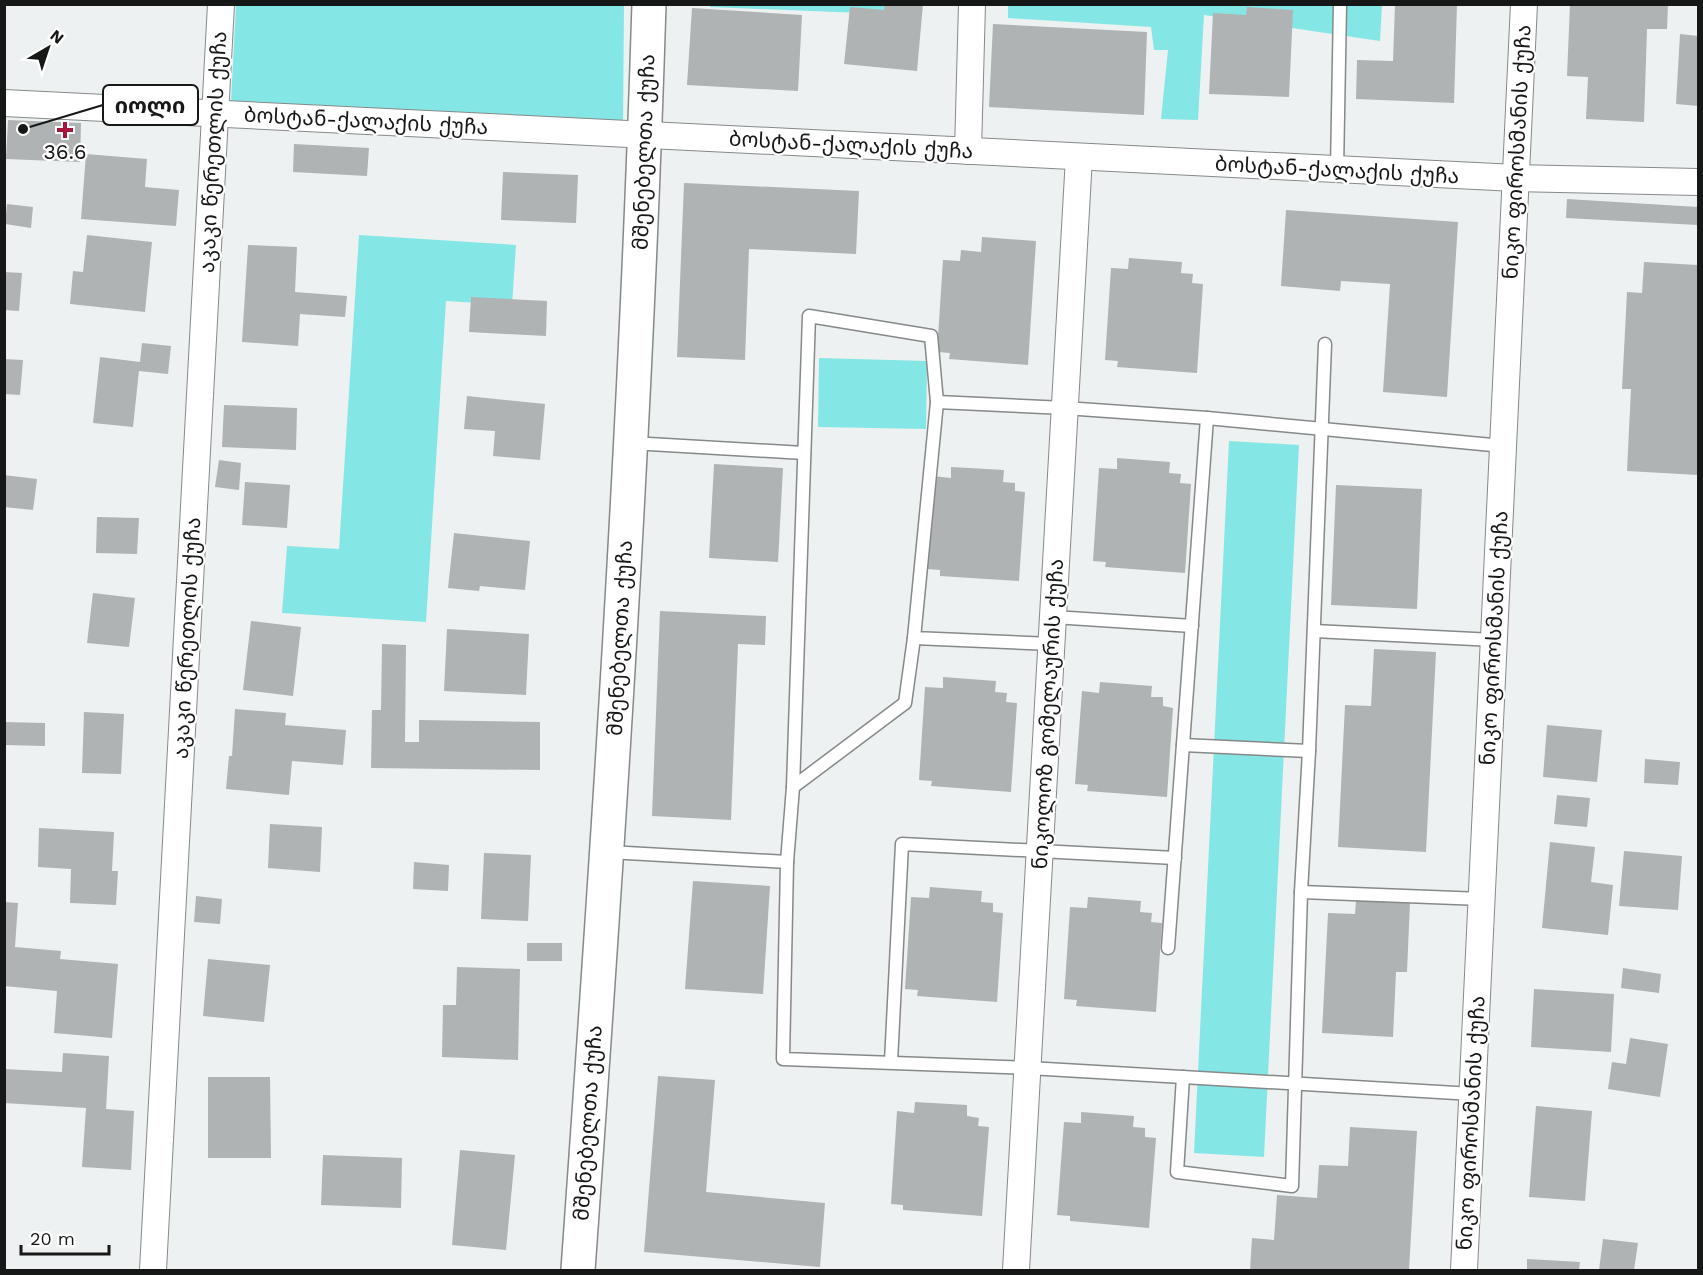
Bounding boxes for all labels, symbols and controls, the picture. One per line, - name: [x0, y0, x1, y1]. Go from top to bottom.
- north arrow: [18, 18, 78, 78]
- street label: ნიკო ფიროსმანის ქუჩა: [1497, 24, 1536, 280]
- text: N: [47, 26, 68, 48]
- street label: აკაკი წერეთლის ქუჩა: [194, 30, 232, 274]
- street label: მშენებელთა ქუჩა: [628, 54, 660, 250]
- callout: იოლი: [103, 85, 198, 125]
- text: იოლი: [115, 93, 185, 119]
- street label: ბოსტან-ქალაქის ქუჩა: [243, 102, 489, 140]
- marker: 36.6: [58, 123, 72, 137]
- street label: ბოსტან-ქალაქის ქუჩა: [728, 126, 974, 164]
- place label: 36.6: [43, 139, 87, 164]
- street label: ბოსტან-ქალაქის ქუჩა: [1214, 151, 1460, 189]
- street label: ნიკო ფიროსმანის ქუჩა: [1474, 510, 1513, 766]
- street label: აკაკი წერეთლის ქუჩა: [168, 516, 206, 760]
- street label: მშენებელთა ქუჩა: [602, 539, 638, 737]
- street label: ნიკოლოზ გომელაურის ქუჩა: [1027, 558, 1069, 870]
- street label: ნიკო ფიროსმანის ქუჩა: [1451, 995, 1490, 1251]
- street label: მშენებელთა ქუჩა: [568, 1024, 608, 1222]
- scale bar: [21, 1218, 110, 1256]
- text: 20 m: [30, 1228, 75, 1249]

